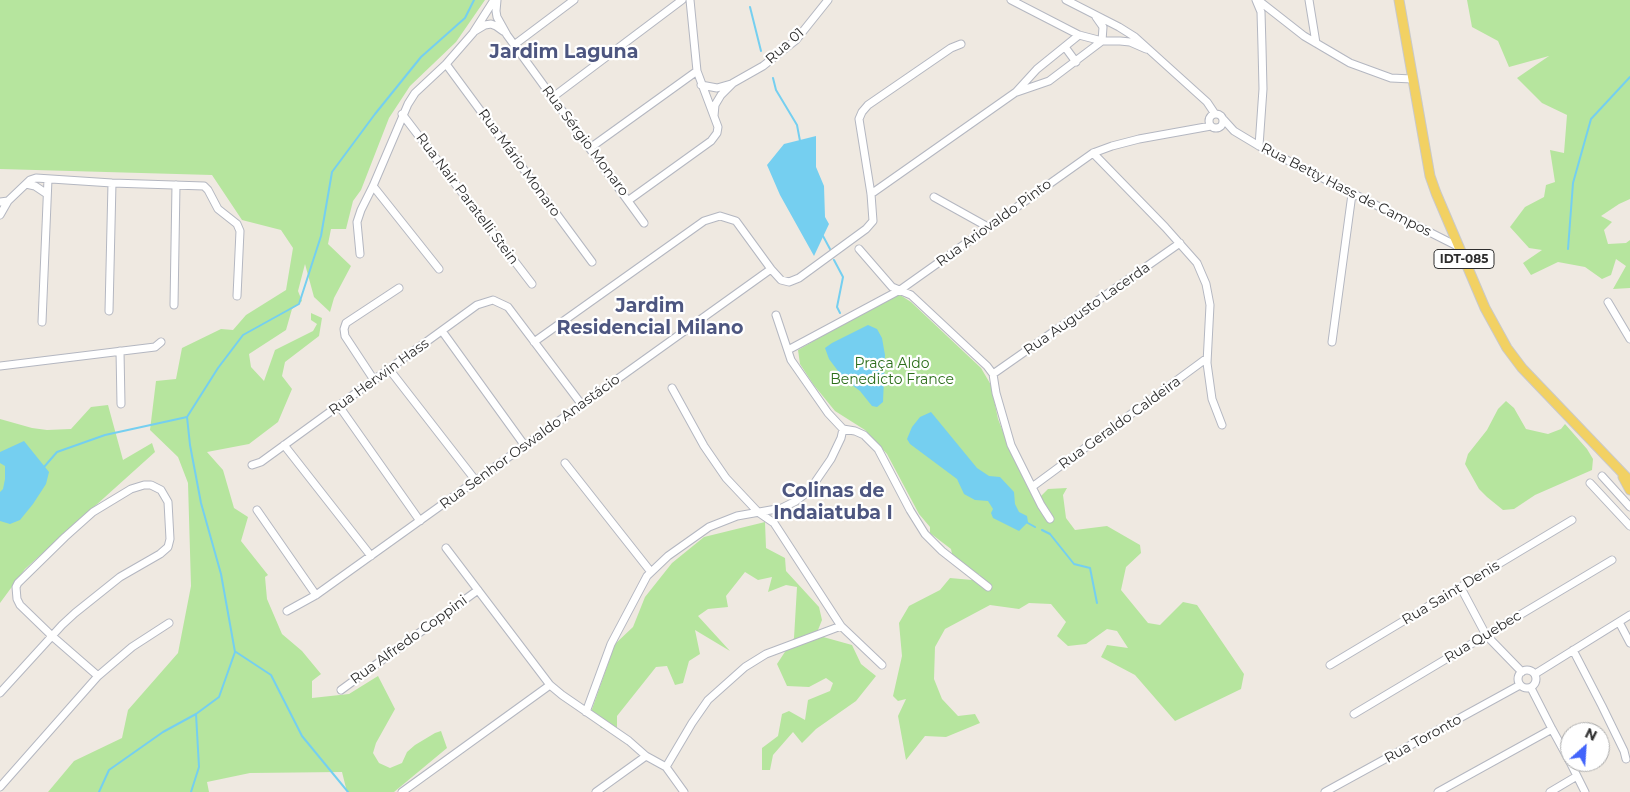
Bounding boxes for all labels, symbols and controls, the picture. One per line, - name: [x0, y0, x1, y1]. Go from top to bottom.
- street label: Rua 01: [762, 24, 808, 68]
- district label: Jardim Laguna: [490, 41, 638, 63]
- street label: Rua Sérgio Monaro: [538, 82, 632, 200]
- street label: Rua Mário Monaro: [474, 106, 564, 220]
- street label: Rua Nair Paratelli Stein: [412, 130, 522, 268]
- street label: Rua Betty Hass de Campos: [1258, 140, 1434, 240]
- street label: Rua Ariovaldo Pinto: [933, 176, 1055, 270]
- road number: IDT-085: [1434, 250, 1494, 268]
- street label: Rua Augusto Lacerda: [1021, 259, 1153, 359]
- district label: Jardim Residencial Milano: [557, 295, 743, 339]
- street label: Rua Herwin Hass: [326, 335, 432, 419]
- park label: Praça Aldo Benedicto France: [830, 356, 954, 388]
- street label: Rua Senhor Oswaldo Anastácio: [437, 371, 623, 513]
- street label: Rua Geraldo Caldeira: [1056, 373, 1184, 473]
- district label: Colinas de Indaiatuba I: [773, 480, 893, 524]
- street label: Rua Saint Denis: [1399, 557, 1503, 629]
- street label: Rua Alfredo Coppini: [347, 592, 471, 688]
- street label: Rua Quebec: [1441, 607, 1525, 667]
- street label: Rua Toronto: [1382, 711, 1464, 767]
- north arrow: [1560, 722, 1610, 772]
- text: N: [1582, 724, 1600, 745]

